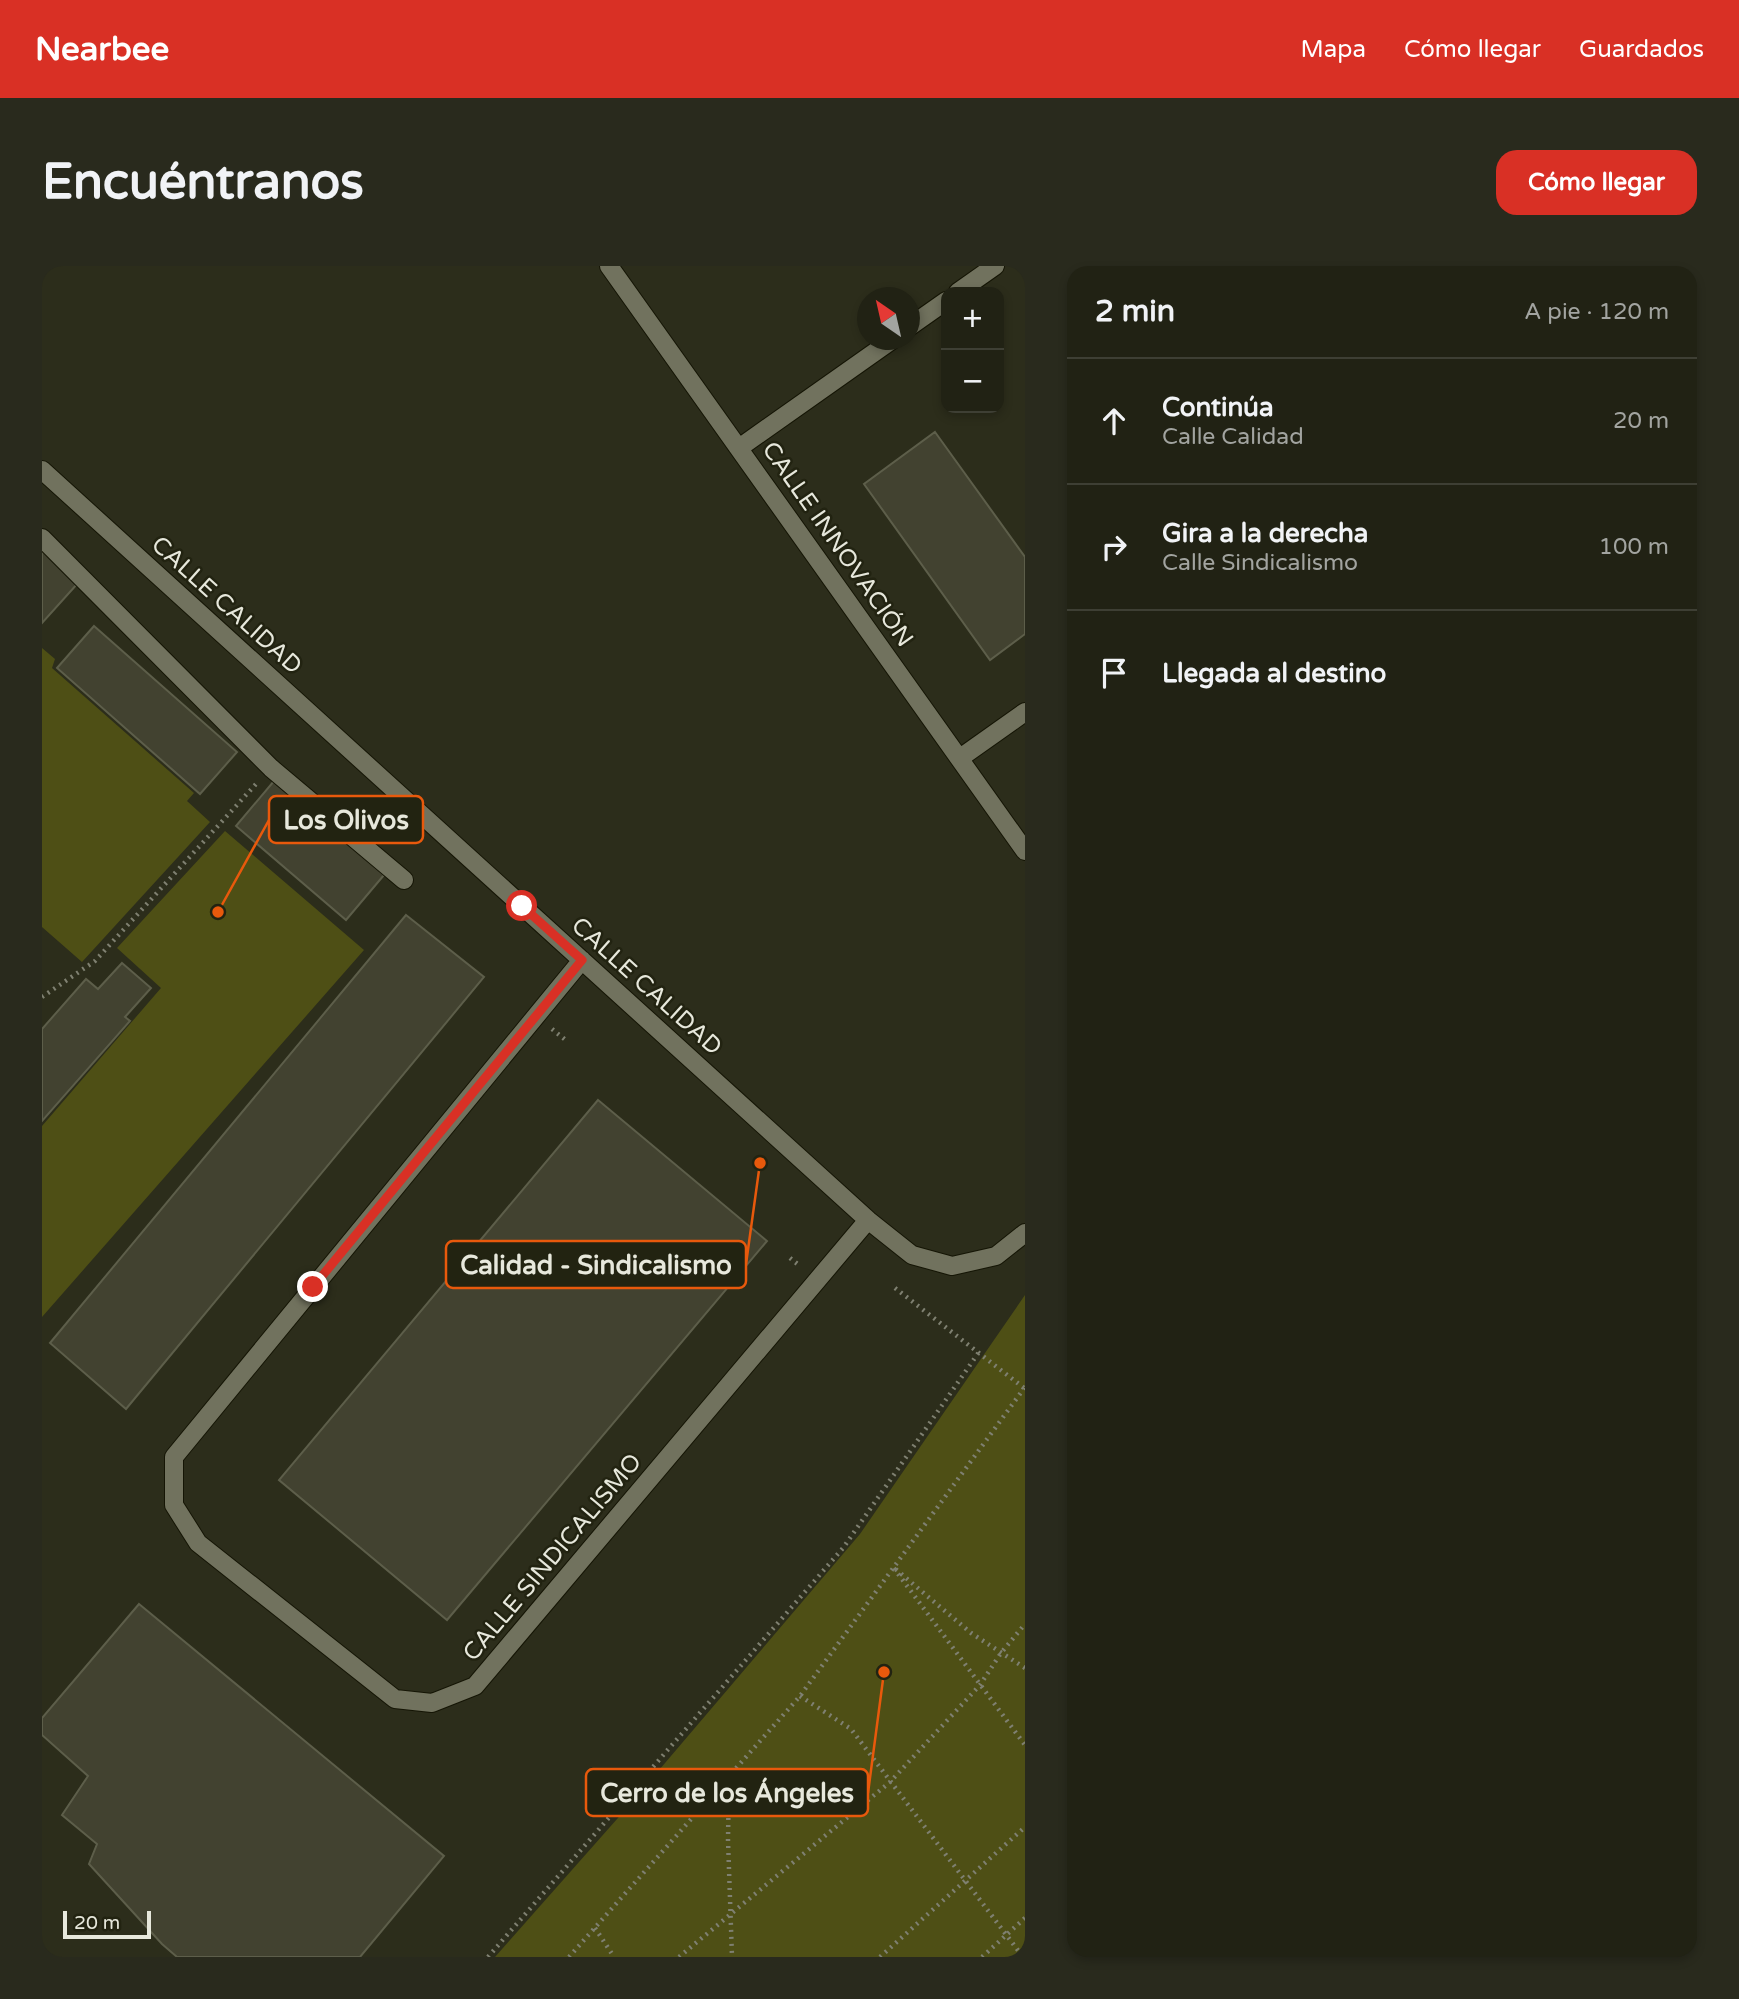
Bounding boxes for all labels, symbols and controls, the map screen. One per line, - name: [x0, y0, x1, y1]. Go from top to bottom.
- text: Nearbee: [35, 30, 169, 69]
- text: Mapa: [1301, 35, 1366, 64]
- text: Cómo llegar: [1404, 35, 1541, 64]
- text: Guardados: [1579, 35, 1704, 64]
- button: Cómo llegar: [1496, 150, 1697, 215]
- text: Encuéntranos: [42, 153, 364, 212]
- north arrow: [857, 287, 920, 350]
- map controls: [941, 287, 1004, 413]
- button: +: [941, 287, 1004, 350]
- text: 2 min: [1095, 293, 1175, 330]
- text: A pie · 120 m: [1524, 298, 1669, 326]
- button: −: [941, 350, 1004, 413]
- text: Continúa: [1162, 392, 1274, 423]
- icon: ahead: [1095, 402, 1133, 440]
- text: 20 m: [1613, 407, 1669, 435]
- text: Calle Calidad: [1162, 423, 1304, 451]
- street label: CALLE INNOVACIÓN: [756, 436, 920, 652]
- text: Gira a la derecha: [1162, 518, 1368, 549]
- icon: right: [1095, 528, 1133, 566]
- street label: CALLE CALIDAD: [145, 530, 308, 681]
- text: 100 m: [1599, 533, 1669, 561]
- text: Calle Sindicalismo: [1162, 549, 1358, 577]
- icon: arrive: [1095, 654, 1133, 692]
- text: Llegada al destino: [1162, 658, 1386, 689]
- callout: Los Olivos: [269, 796, 423, 843]
- text: Los Olivos: [283, 805, 409, 836]
- route start: [506, 890, 537, 921]
- street label: CALLE CALIDAD: [565, 911, 728, 1062]
- callout: Calidad - Sindicalismo: [446, 1241, 746, 1288]
- text: Calidad - Sindicalismo: [460, 1250, 732, 1281]
- route end: [297, 1271, 328, 1302]
- street label: CALLE SINDICALISMO: [457, 1448, 648, 1667]
- callout: Cerro de los Ángeles: [586, 1769, 868, 1816]
- text: Cerro de los Ángeles: [600, 1777, 854, 1809]
- scale bar: [63, 1908, 150, 1940]
- text: 20 m: [74, 1912, 120, 1934]

